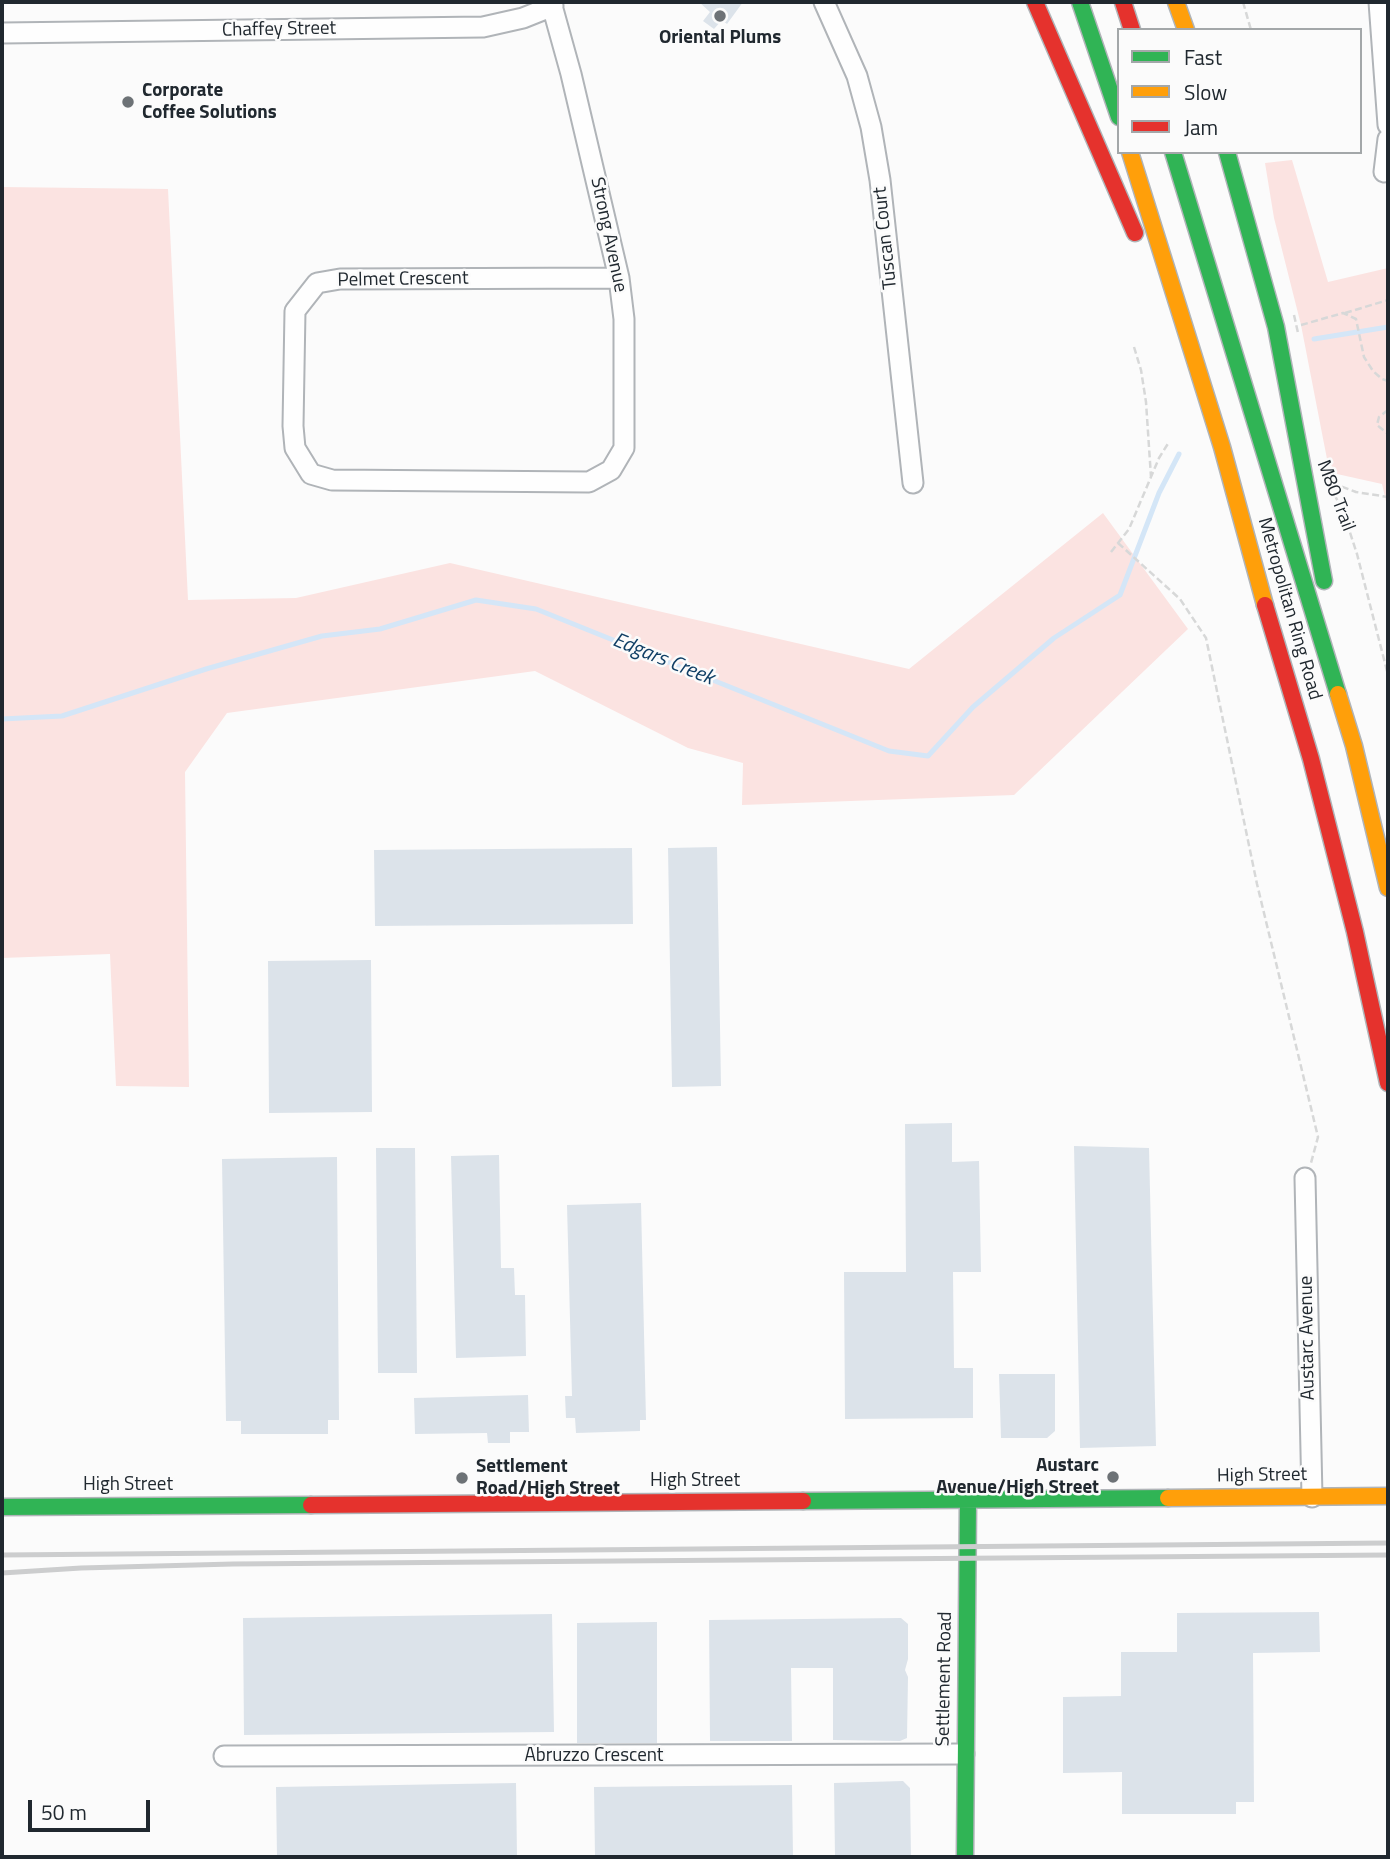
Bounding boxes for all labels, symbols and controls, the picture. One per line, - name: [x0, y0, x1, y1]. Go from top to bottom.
- marker: Oriental Plums: [712, 8, 728, 24]
- street label: Chaffey Street: [222, 18, 336, 42]
- place label: Oriental Plums: [659, 27, 781, 49]
- legend: [1117, 28, 1362, 154]
- text: Fast: [1184, 41, 1222, 73]
- text: Slow: [1184, 76, 1227, 108]
- place label: Corporate Coffee Solutions: [142, 80, 277, 124]
- marker: Corporate Coffee Solutions: [120, 94, 136, 110]
- text: Jam: [1184, 111, 1218, 143]
- street label: Strong Avenue: [585, 176, 631, 294]
- street label: Tuscan Court: [869, 186, 903, 290]
- street label: Pelmet Crescent: [337, 267, 469, 293]
- street label: M80 Trail: [1311, 457, 1359, 535]
- street label: Metropolitan Ring Road: [1252, 515, 1326, 703]
- water label: Edgars Creek: [609, 628, 717, 692]
- street label: Austarc Avenue: [1296, 1275, 1320, 1401]
- place label: Austarc Avenue/High Street: [936, 1455, 1099, 1499]
- place label: Settlement Road/High Street: [476, 1456, 620, 1500]
- street label: High Street: [1217, 1464, 1307, 1488]
- marker: Austarc Avenue/High Street: [1105, 1469, 1121, 1485]
- marker: Settlement Road/High Street: [454, 1470, 470, 1486]
- street label: High Street: [650, 1470, 740, 1492]
- street label: High Street: [83, 1474, 173, 1496]
- street label: Settlement Road: [932, 1611, 958, 1747]
- street label: Abruzzo Crescent: [524, 1745, 664, 1767]
- scale bar: [32, 1786, 154, 1830]
- text: 50 m: [41, 1796, 87, 1828]

